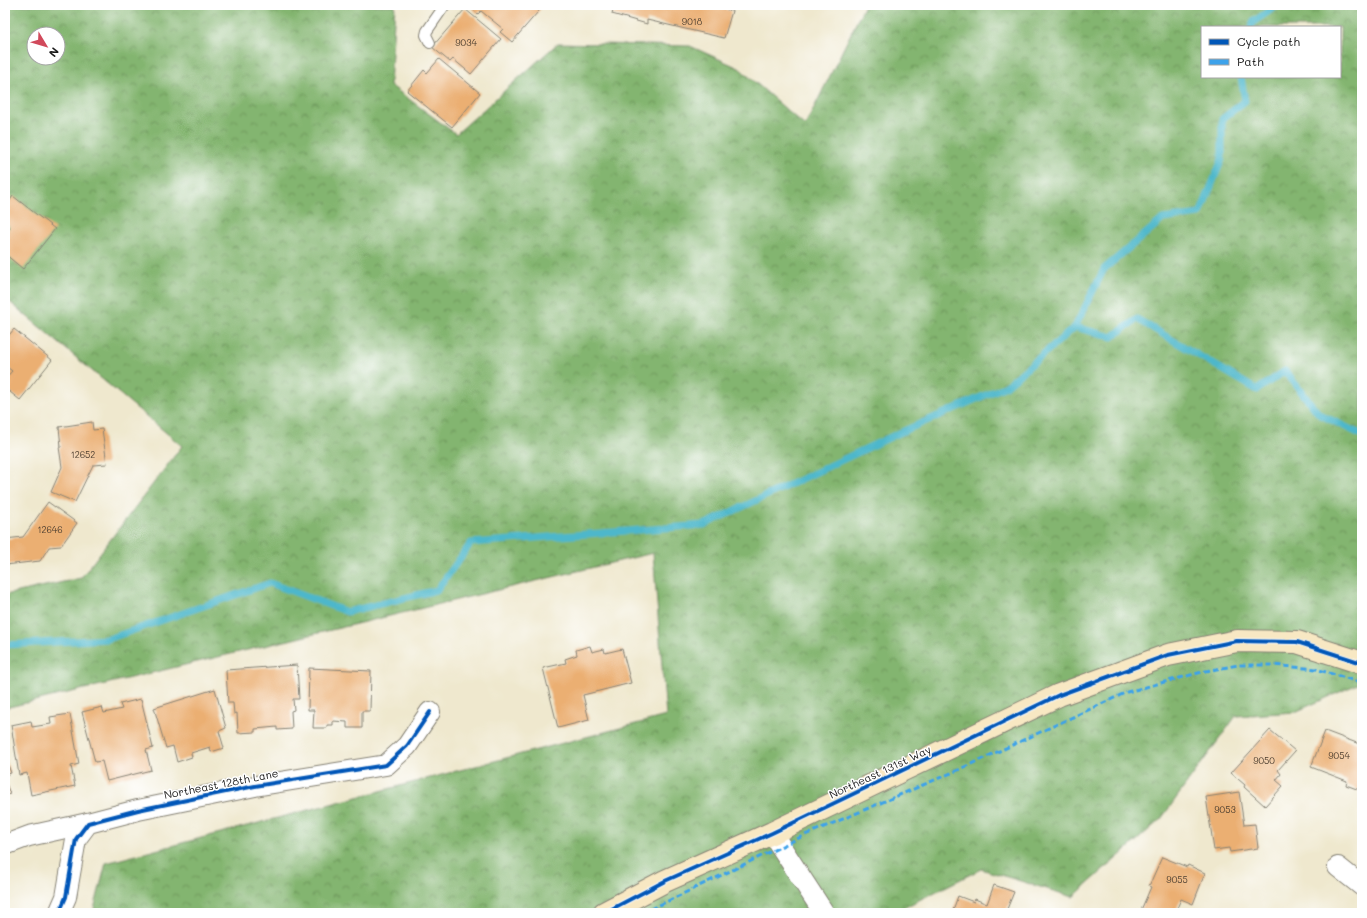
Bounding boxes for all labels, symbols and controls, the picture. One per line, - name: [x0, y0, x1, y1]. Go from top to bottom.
- house number: 9018: [682, 16, 703, 27]
- north arrow: [26, 26, 66, 66]
- legend: [1201, 26, 1341, 78]
- text: Cycle path: [1237, 33, 1300, 49]
- house number: 9034: [455, 37, 477, 48]
- text: N: [46, 45, 63, 60]
- text: Path: [1237, 53, 1264, 69]
- house number: 12652: [71, 449, 95, 460]
- house number: 12646: [37, 524, 63, 535]
- street label: Northeast 131st Way: [826, 741, 933, 802]
- house number: 9054: [1328, 750, 1350, 761]
- house number: 9050: [1253, 755, 1275, 766]
- street label: Northeast 128th Lane: [162, 765, 280, 802]
- house number: 9053: [1214, 804, 1236, 815]
- house number: 9055: [1166, 874, 1188, 885]

